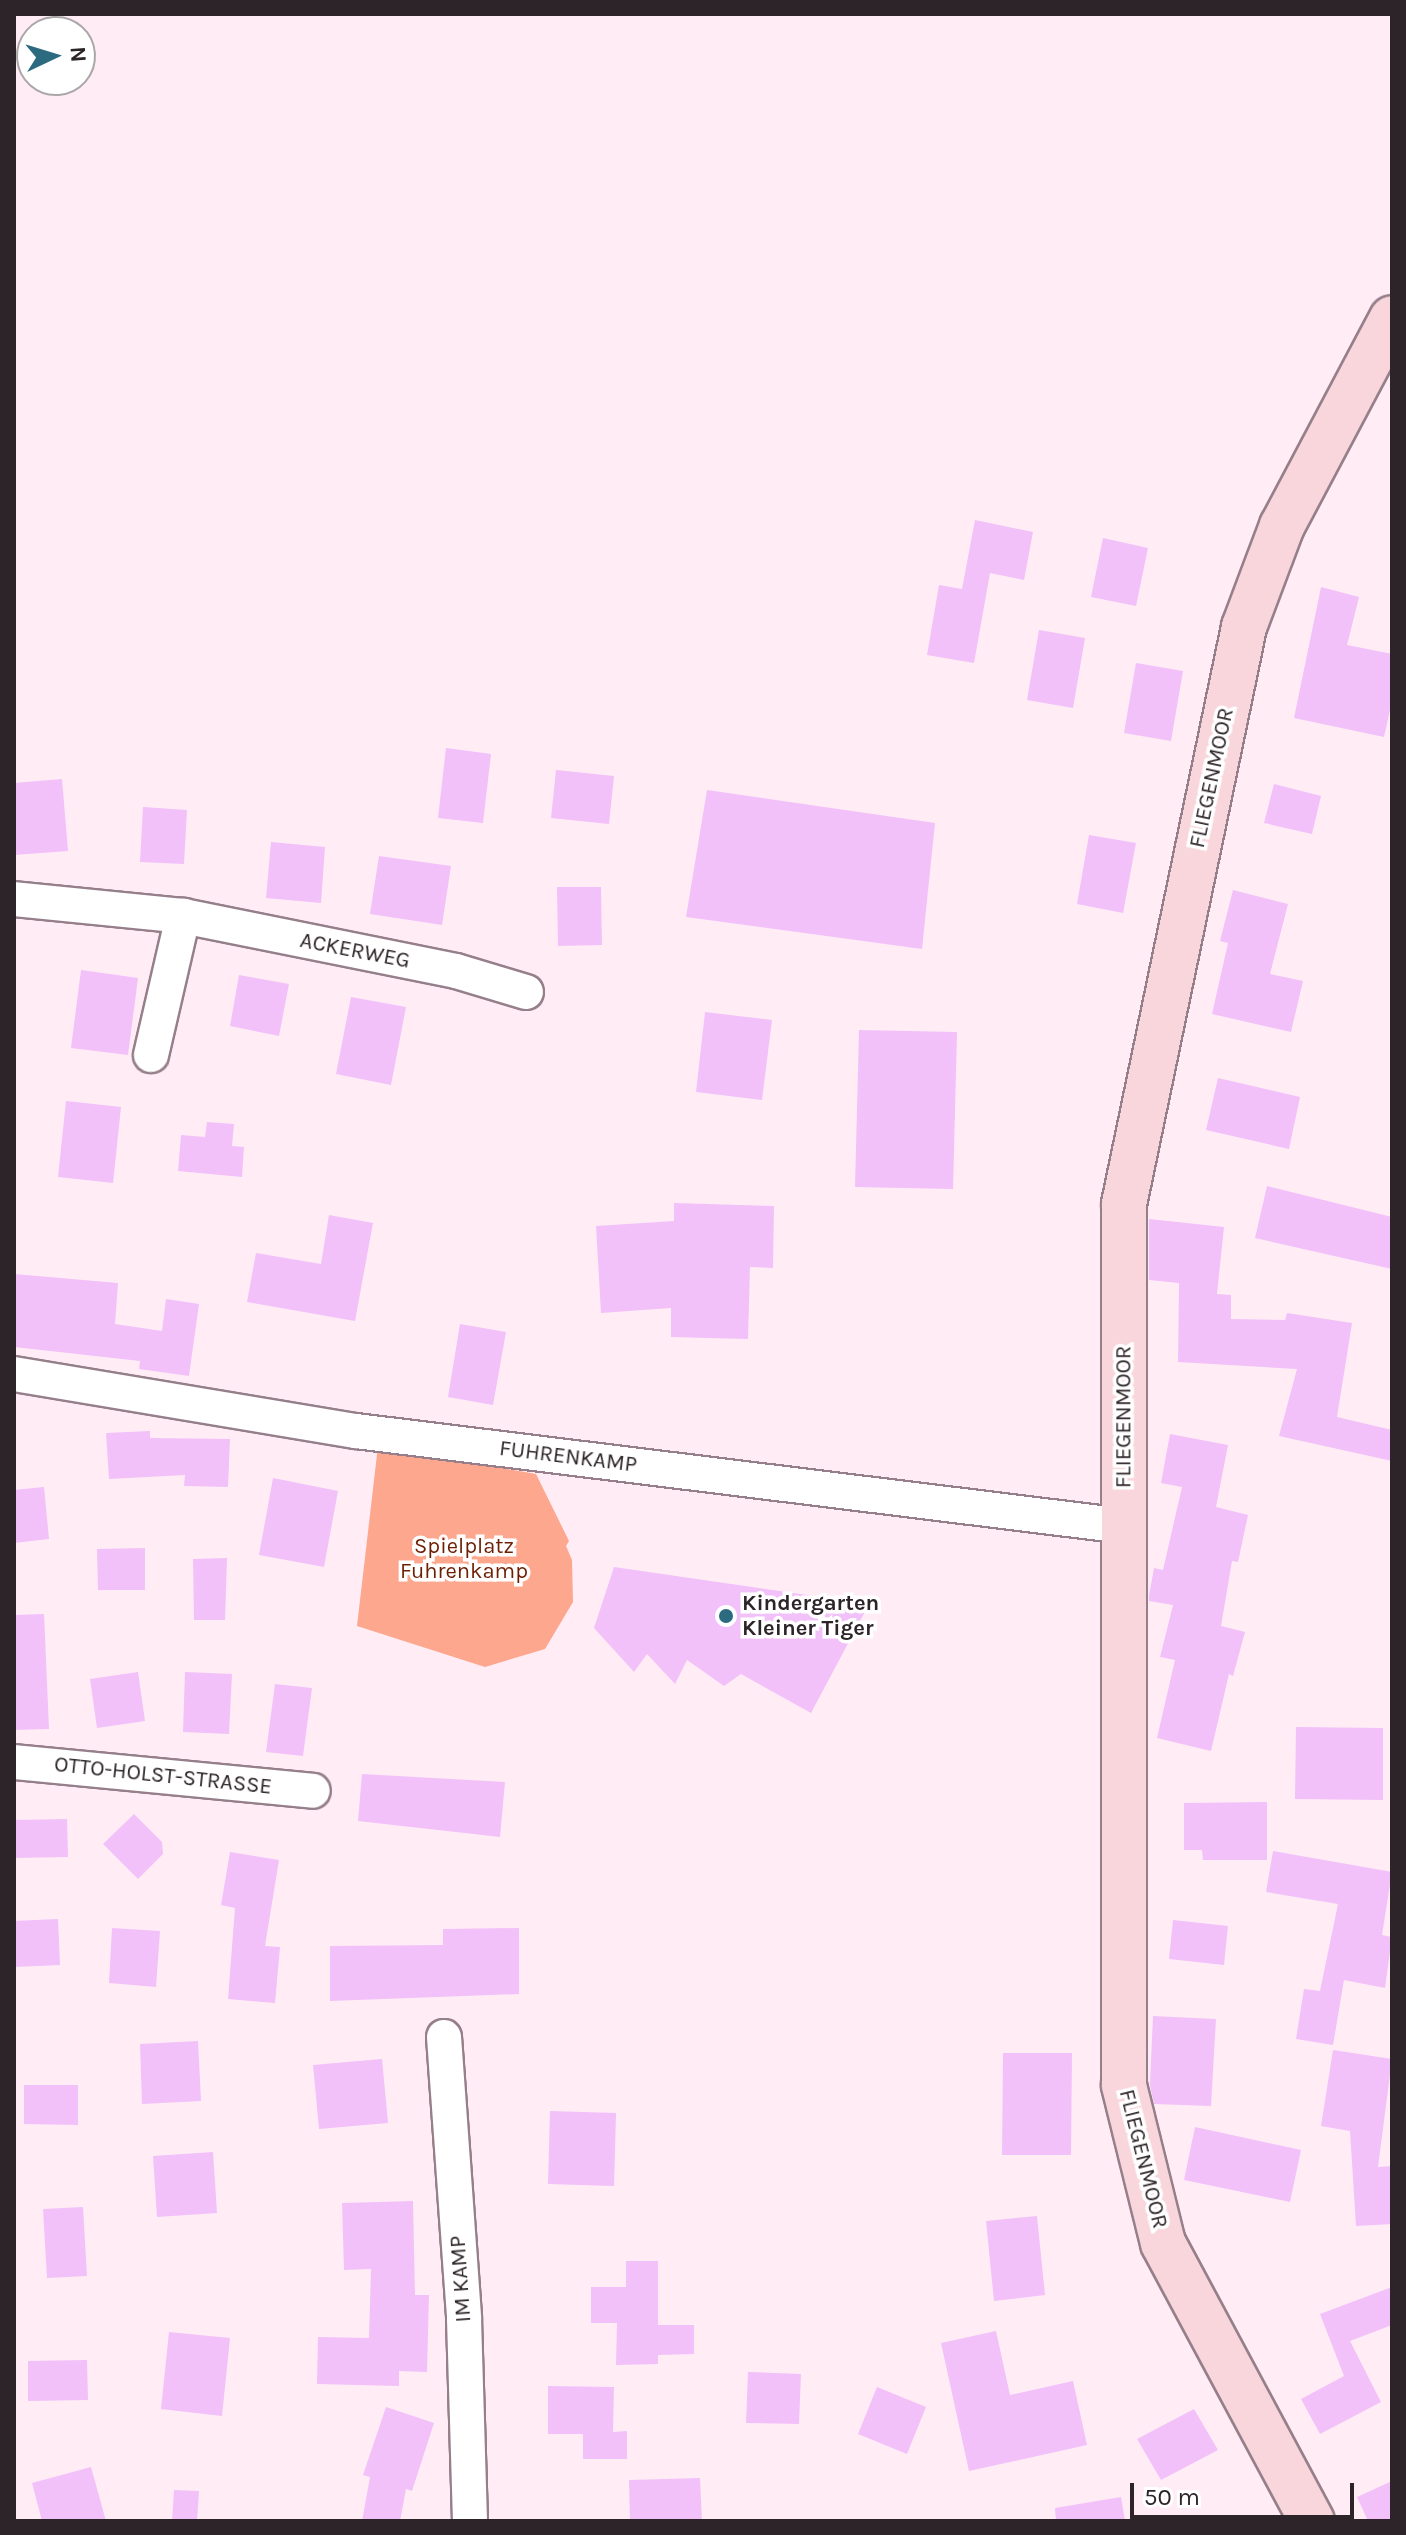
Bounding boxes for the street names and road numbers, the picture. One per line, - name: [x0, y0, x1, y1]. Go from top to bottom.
- street label: FLIEGENMOOR: [1184, 706, 1240, 850]
- street label: ACKERWEG: [298, 927, 412, 975]
- street label: FLIEGENMOOR: [1111, 1346, 1137, 1488]
- street label: FUHRENKAMP: [498, 1435, 638, 1479]
- street label: OTTO-HOLST-STRASSE: [53, 1751, 273, 1801]
- street label: FLIEGENMOOR: [1113, 2087, 1173, 2231]
- street label: IM KAMP: [445, 2235, 477, 2323]

